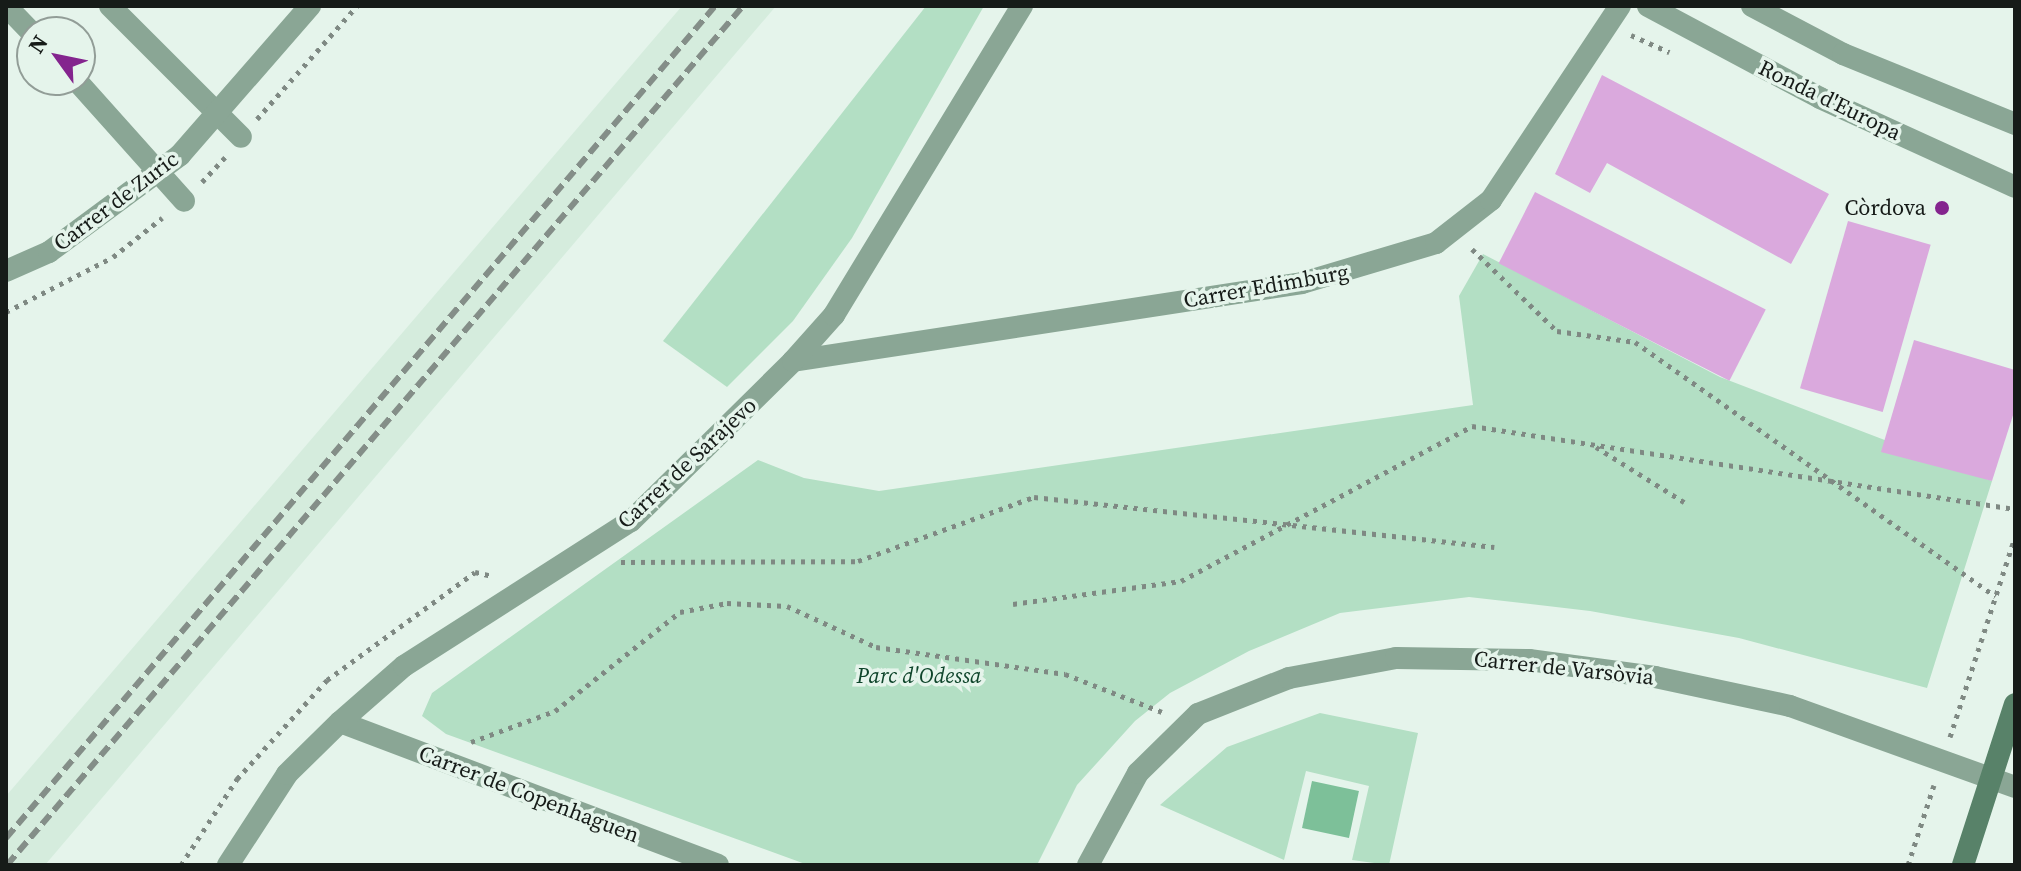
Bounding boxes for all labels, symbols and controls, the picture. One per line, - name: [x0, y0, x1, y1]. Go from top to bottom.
- north arrow: [16, 16, 96, 96]
- text: N: [21, 29, 54, 59]
- street label: Ronda d'Europa: [1755, 54, 1905, 146]
- street label: Carrer de Zuric: [48, 146, 184, 256]
- place label: Còrdova: [1844, 195, 1926, 221]
- marker: Còrdova: [1933, 199, 1951, 217]
- street label: Carrer Edimburg: [1182, 259, 1350, 313]
- street label: Carrer de Sarajevo: [612, 392, 762, 534]
- street label: Carrer de Varsòvia: [1472, 645, 1656, 691]
- park label: Parc d'Odessa: [856, 663, 982, 689]
- street label: Carrer de Copenhaguen: [415, 740, 643, 848]

